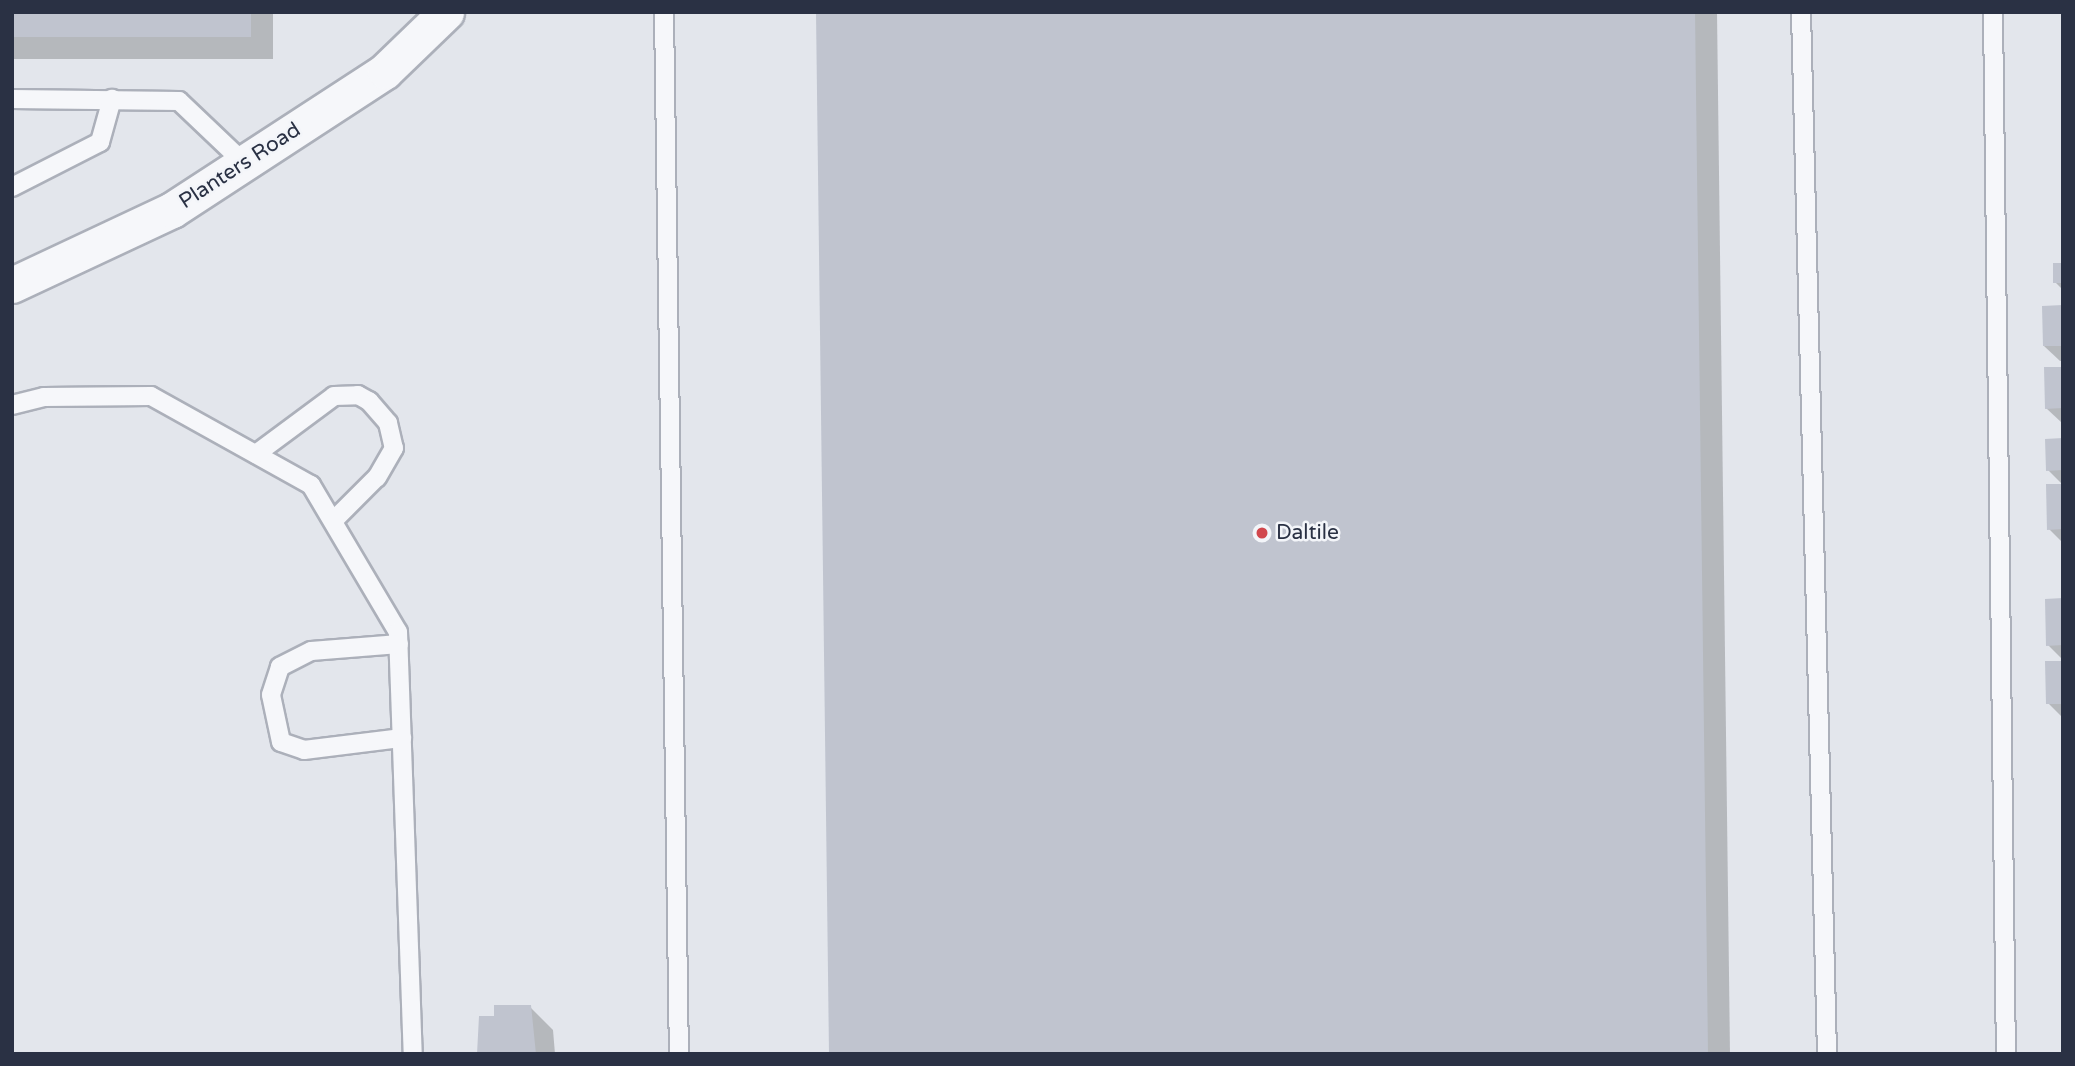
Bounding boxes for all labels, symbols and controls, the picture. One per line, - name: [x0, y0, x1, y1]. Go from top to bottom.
- street label: Planters Road: [175, 117, 305, 215]
- place label: Daltile: [1276, 520, 1339, 546]
- marker: Daltile: [1254, 525, 1270, 541]

